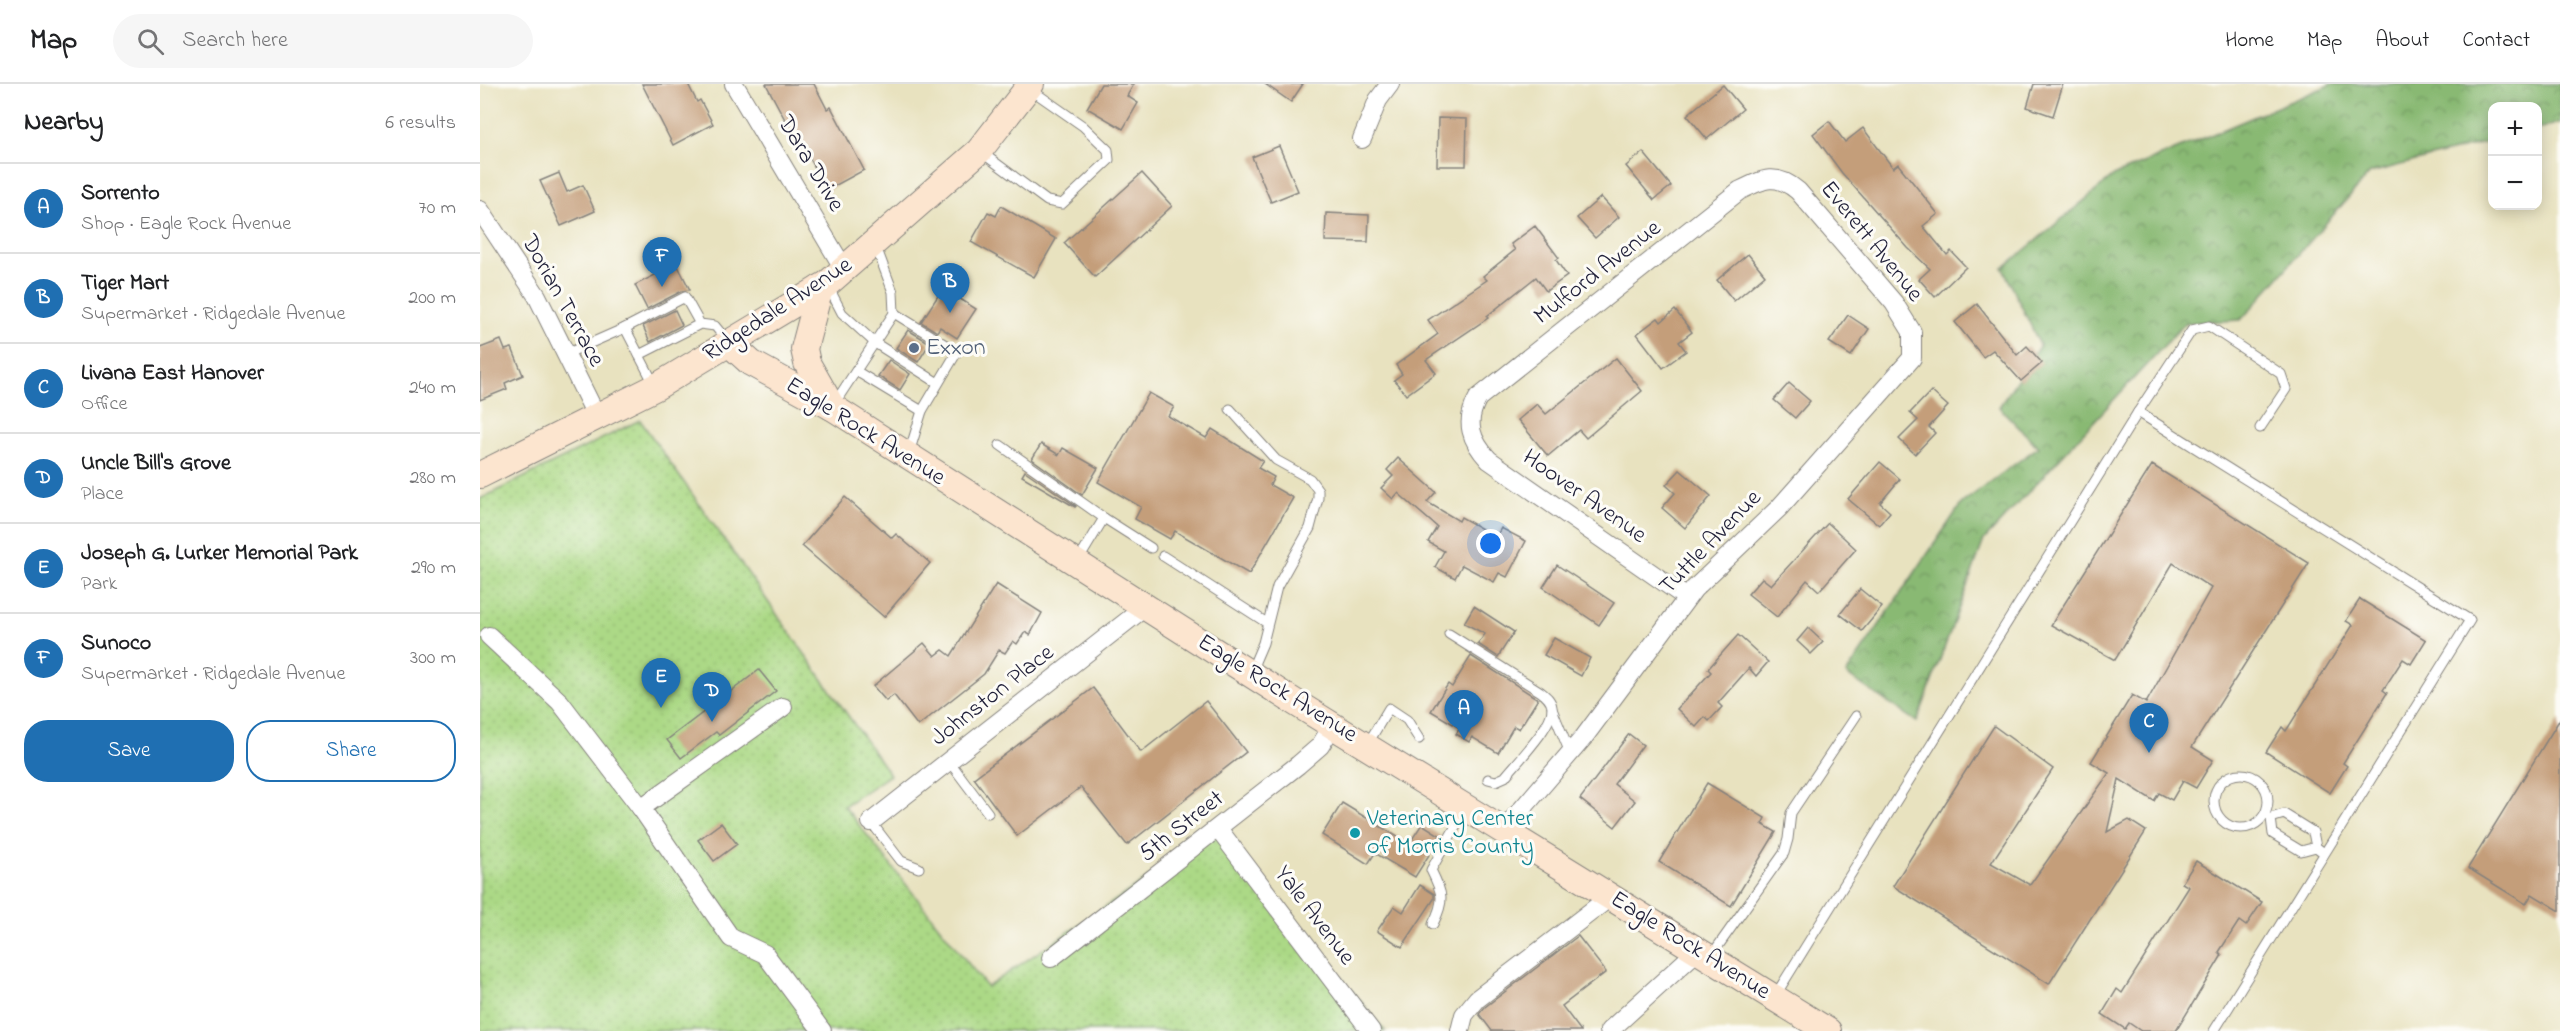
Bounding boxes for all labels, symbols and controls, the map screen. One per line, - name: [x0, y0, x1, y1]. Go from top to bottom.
- search box: [113, 14, 533, 68]
- text: Map: [30, 21, 77, 62]
- icon: search: [134, 25, 167, 58]
- text: Search here: [182, 25, 288, 57]
- text: Home: [2225, 26, 2274, 56]
- text: Map: [2307, 26, 2342, 56]
- text: About: [2375, 26, 2429, 56]
- text: Contact: [2462, 26, 2530, 56]
- map controls: [2488, 102, 2542, 210]
- button: +: [2488, 102, 2542, 156]
- text: Nearby: [24, 104, 103, 142]
- street label: Dara Drive: [767, 108, 853, 219]
- text: 6 results: [385, 109, 456, 138]
- button: −: [2488, 156, 2542, 210]
- street label: Everett Avenue: [1811, 174, 1931, 310]
- text: Sorrento: [81, 178, 160, 210]
- text: A: [37, 194, 50, 223]
- text: 70 m: [419, 194, 456, 223]
- text: Shop · Eagle Rock Avenue: [81, 210, 291, 239]
- street label: Mulford Avenue: [1527, 212, 1669, 334]
- street label: Dorian Terrace: [511, 228, 613, 374]
- pin: F: [642, 238, 681, 287]
- street label: Ridgedale Avenue: [697, 248, 860, 371]
- pin: B: [930, 264, 970, 313]
- text: Tiger Mart: [81, 268, 169, 300]
- text: B: [37, 284, 50, 313]
- text: 200 m: [408, 284, 456, 313]
- text: Supermarket · Ridgedale Avenue: [81, 300, 346, 329]
- place label: Exxon: [926, 331, 986, 366]
- marker: Exxon: [907, 341, 921, 355]
- text: Livana East Hanover: [81, 358, 264, 390]
- street label: Eagle Rock Avenue: [778, 369, 952, 495]
- text: C: [38, 374, 49, 403]
- text: 240 m: [409, 374, 456, 403]
- text: Office: [81, 390, 127, 419]
- street label: Hoover Avenue: [1515, 441, 1654, 553]
- text: Uncle Bill's Grove: [81, 448, 231, 480]
- text: D: [36, 464, 51, 493]
- text: 280 m: [409, 464, 456, 493]
- text: Place: [81, 480, 123, 509]
- street label: Tuttle Avenue: [1652, 482, 1771, 604]
- your location: [1476, 529, 1505, 558]
- text: Joseph G. Lurker Memorial Park: [81, 538, 358, 570]
- text: E: [37, 554, 50, 583]
- text: 290 m: [411, 554, 456, 583]
- text: Park: [81, 570, 117, 599]
- street label: Eagle Rock Avenue: [1190, 626, 1364, 752]
- text: Sunoco: [81, 628, 151, 660]
- street label: Johnston Place: [924, 636, 1062, 755]
- text: F: [37, 644, 50, 673]
- text: 300 m: [410, 644, 456, 673]
- pin: E: [642, 658, 681, 708]
- text: Supermarket · Ridgedale Avenue: [81, 660, 346, 689]
- pin: D: [692, 672, 732, 722]
- pin: A: [1444, 690, 1484, 740]
- pin: C: [2130, 704, 2168, 753]
- button: Save: [24, 720, 234, 782]
- button: Share: [246, 720, 456, 782]
- street label: 5th Street: [1132, 783, 1232, 871]
- place label: Veterinary Center of Morris County: [1366, 802, 1534, 866]
- marker: Veterinary Center of Morris County: [1348, 826, 1362, 840]
- street label: Yale Avenue: [1265, 859, 1363, 973]
- street label: Eagle Rock Avenue: [1603, 883, 1777, 1009]

